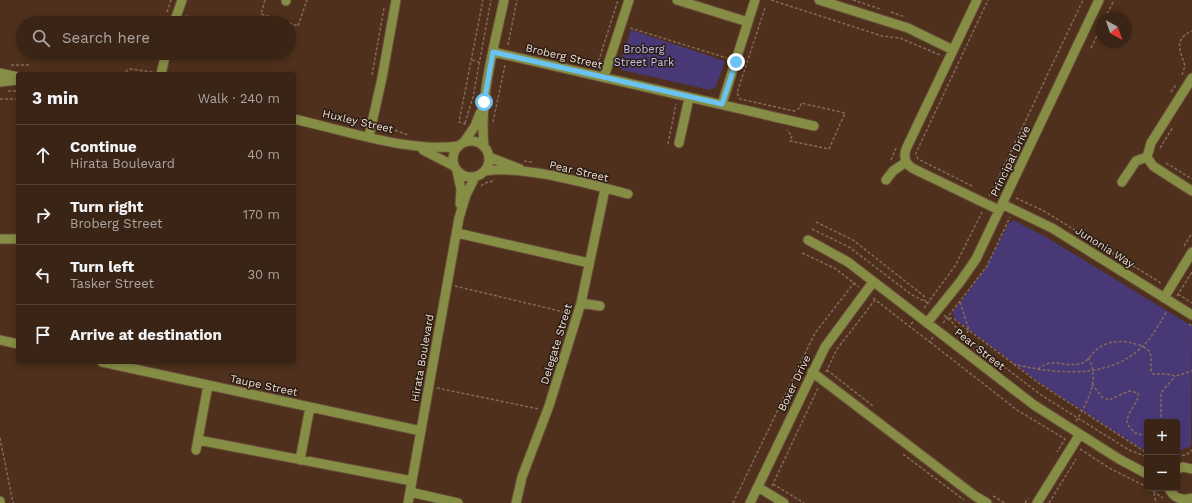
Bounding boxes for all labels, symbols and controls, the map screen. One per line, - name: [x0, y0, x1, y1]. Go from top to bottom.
- north arrow: [1096, 12, 1132, 48]
- search box: [16, 16, 296, 60]
- icon: search: [30, 27, 52, 49]
- text: Search here: [62, 29, 150, 47]
- street label: Broberg Street: [524, 41, 604, 72]
- park label: Broberg Street Park: [614, 43, 674, 69]
- route end: [727, 53, 745, 71]
- text: 3 min: [32, 88, 78, 108]
- text: Walk · 240 m: [198, 91, 280, 106]
- route start: [475, 93, 493, 111]
- street label: Huxley Street: [321, 107, 395, 136]
- street label: Principal Drive: [988, 124, 1033, 199]
- text: Continue: [70, 138, 137, 156]
- icon: ahead: [32, 144, 54, 166]
- text: 40 m: [247, 147, 280, 162]
- text: Hirata Boulevard: [70, 156, 175, 171]
- street label: Pear Street: [548, 158, 610, 185]
- text: Turn right: [70, 198, 143, 216]
- icon: right: [32, 204, 54, 226]
- text: 170 m: [243, 207, 280, 222]
- text: Broberg Street: [70, 216, 163, 231]
- street label: Junonia Way: [1073, 224, 1137, 271]
- text: Turn left: [70, 258, 134, 276]
- icon: left: [32, 264, 54, 286]
- text: 30 m: [248, 267, 280, 282]
- text: Tasker Street: [70, 276, 154, 291]
- street label: Delegate Street: [538, 302, 575, 386]
- street label: Hirata Boulevard: [408, 313, 437, 403]
- icon: arrive: [32, 324, 54, 346]
- text: Arrive at destination: [70, 326, 222, 344]
- street label: Pear Street: [952, 326, 1008, 373]
- street label: Boxer Drive: [775, 353, 814, 413]
- street label: Taupe Street: [229, 372, 299, 399]
- map controls: [1144, 419, 1180, 491]
- button: +: [1144, 419, 1180, 455]
- button: −: [1144, 455, 1180, 491]

